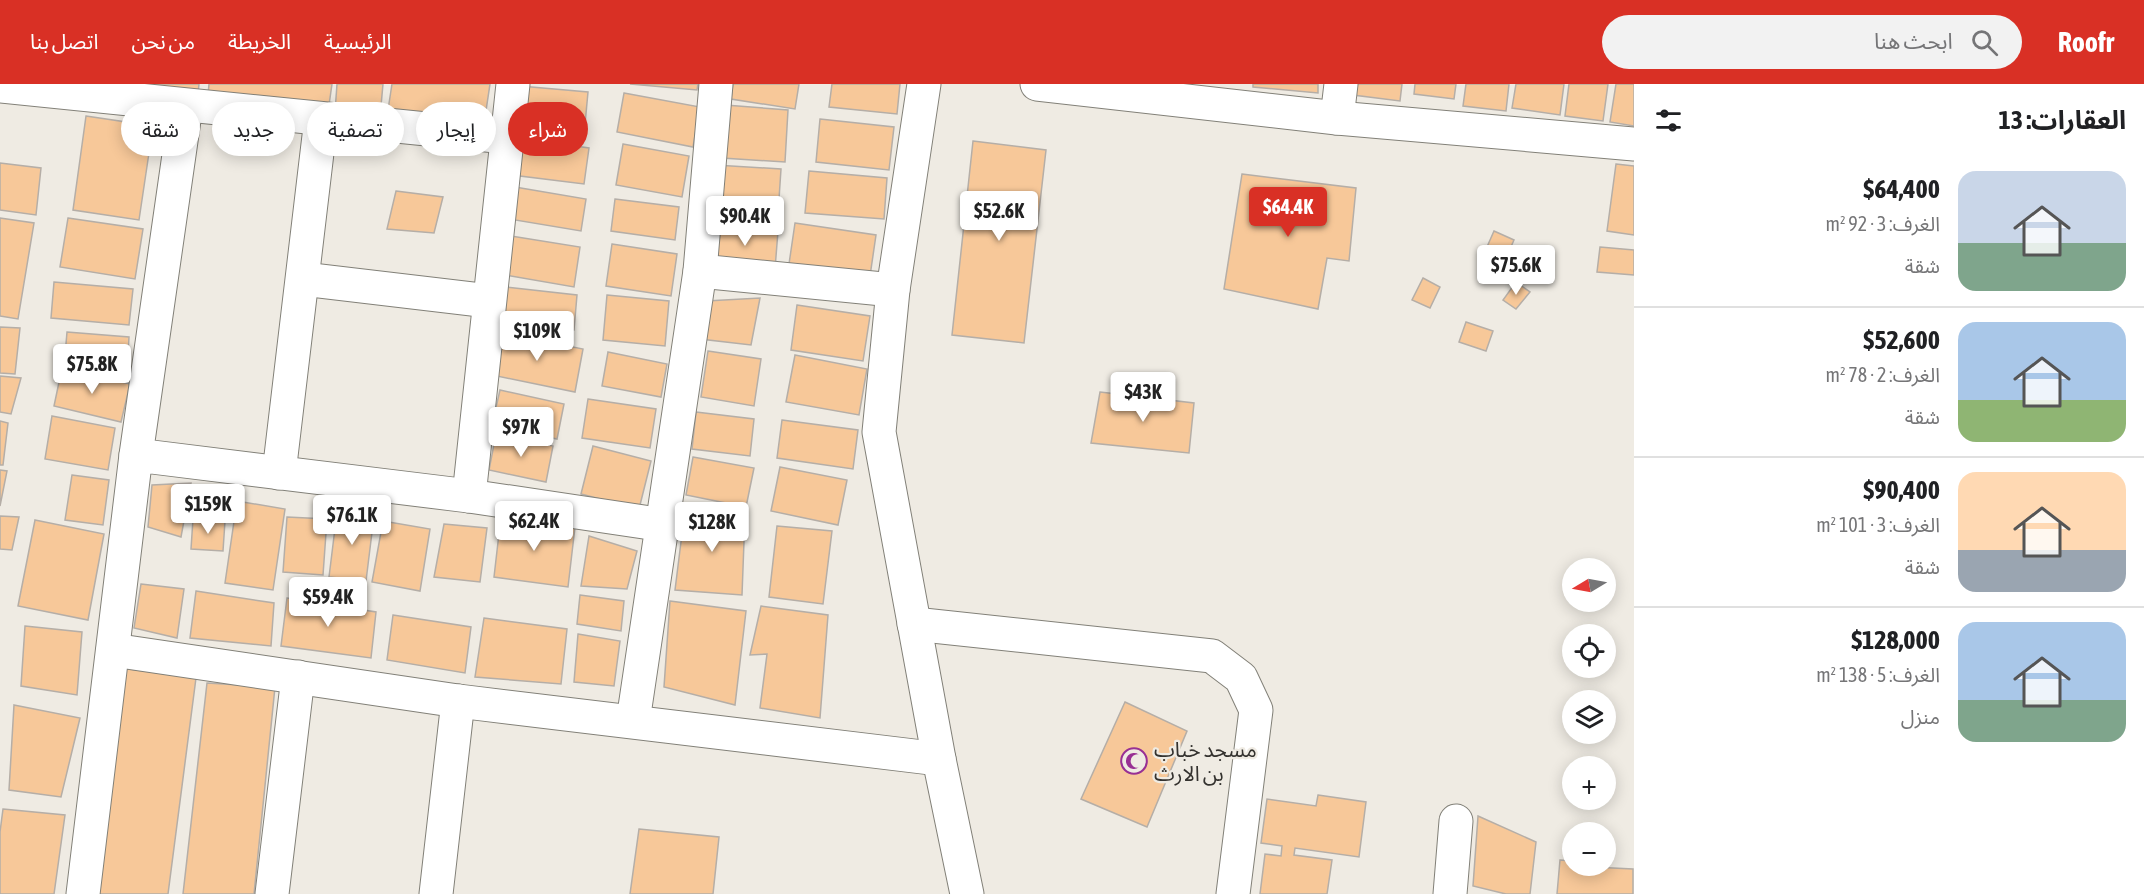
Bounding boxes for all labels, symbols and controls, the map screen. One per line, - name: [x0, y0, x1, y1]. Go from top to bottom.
- search box: [1602, 15, 2022, 69]
- icon: search: [1968, 26, 2001, 59]
- text: Roofr: [2058, 26, 2114, 58]
- text: ابحث هنا: [1874, 28, 1953, 54]
- text: اتصل بنا: [30, 29, 98, 53]
- text: من نحن: [131, 29, 195, 53]
- text: الخريطة: [228, 29, 291, 53]
- text: الرئيسية: [324, 29, 391, 53]
- chip: شقة: [121, 102, 200, 156]
- chip: جديد: [212, 102, 295, 156]
- chip: تصفية: [307, 102, 404, 156]
- chip: إيجار: [416, 102, 496, 156]
- chip: شراء: [508, 102, 588, 156]
- icon: filters: [1652, 104, 1685, 137]
- text: العقارات: 13: [1998, 105, 2126, 135]
- text: $64,400: [1863, 174, 1940, 204]
- pin: $64.4K: [1239, 187, 1337, 238]
- pin: $52.6K: [950, 191, 1048, 242]
- text: $64.4K: [1263, 195, 1313, 218]
- icon: home: [2006, 195, 2078, 267]
- pin: $90.4K: [696, 196, 794, 247]
- text: $52.6K: [974, 199, 1024, 222]
- text: $90.4K: [720, 204, 770, 227]
- text: الغرف: 3 · 92 m²: [1826, 212, 1940, 235]
- pin: $75.6K: [1467, 245, 1565, 296]
- text: $75.6K: [1491, 253, 1541, 276]
- text: شقة: [1905, 254, 1940, 277]
- pin: $109K: [495, 311, 579, 362]
- text: $109K: [514, 319, 560, 342]
- text: $52,600: [1863, 325, 1940, 355]
- pin: $75.8K: [43, 344, 141, 395]
- icon: home: [2006, 346, 2078, 418]
- text: $75.8K: [67, 352, 117, 375]
- text: الغرف: 2 · 78 m²: [1826, 363, 1940, 386]
- pin: $43K: [1107, 372, 1179, 423]
- text: $43K: [1125, 380, 1162, 403]
- text: شقة: [1905, 405, 1940, 428]
- pin: $97K: [485, 407, 557, 458]
- text: $97K: [503, 415, 540, 438]
- text: $90,400: [1863, 475, 1940, 505]
- pin: $159K: [166, 484, 250, 535]
- text: $159K: [185, 492, 231, 515]
- pin: $76.1K: [303, 495, 401, 546]
- icon: home: [2006, 496, 2078, 568]
- pin: $62.4K: [485, 501, 583, 552]
- pin: $128K: [670, 502, 754, 553]
- text: $76.1K: [327, 503, 377, 526]
- text: $62.4K: [509, 509, 559, 532]
- text: $128K: [689, 510, 735, 533]
- text: الغرف: 3 · 101 m²: [1816, 513, 1940, 536]
- text: شقة: [1905, 555, 1940, 578]
- north arrow: [1562, 558, 1616, 612]
- map controls: [1562, 558, 1616, 876]
- pin: $59.4K: [279, 577, 377, 628]
- text: $59.4K: [303, 585, 353, 608]
- button: locate: [1562, 624, 1616, 678]
- text: $128,000: [1851, 625, 1940, 655]
- icon: home: [2006, 646, 2078, 718]
- text: الغرف: 5 · 138 m²: [1816, 663, 1940, 686]
- button: layers: [1562, 690, 1616, 744]
- text: منزل: [1901, 705, 1940, 728]
- place label: مسجد خباب بن الارث: [1154, 737, 1257, 786]
- mosque icon: مسجد خباب بن الارث: [1119, 746, 1149, 776]
- button: +: [1562, 756, 1616, 810]
- button: −: [1562, 822, 1616, 876]

